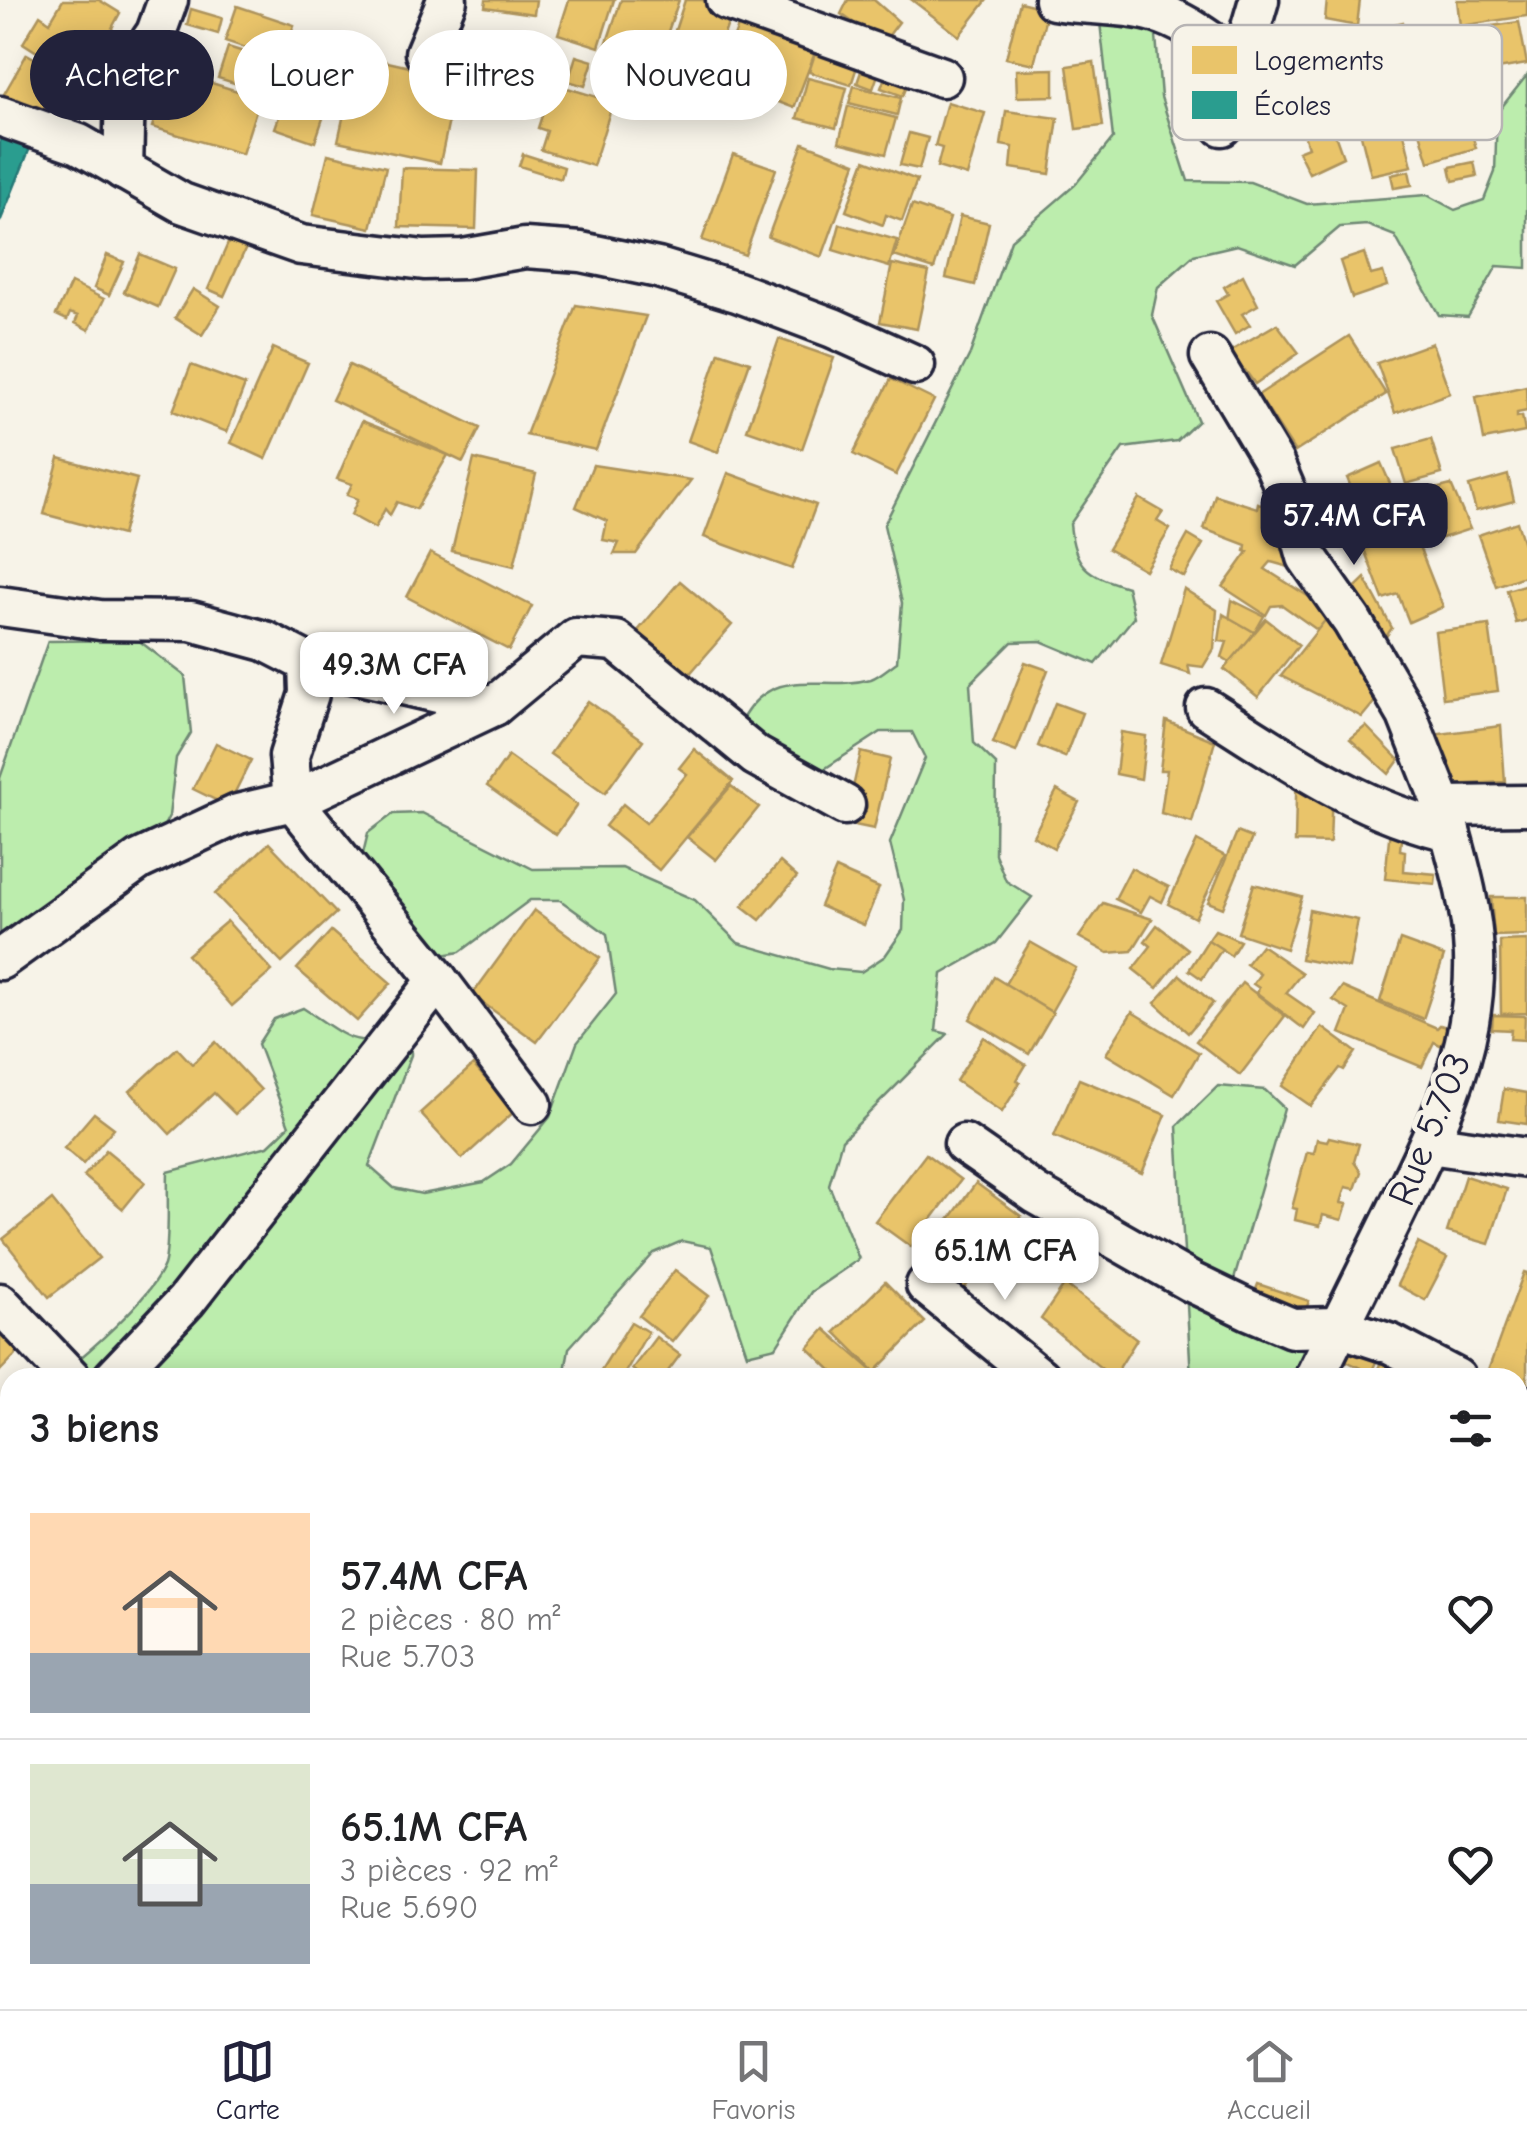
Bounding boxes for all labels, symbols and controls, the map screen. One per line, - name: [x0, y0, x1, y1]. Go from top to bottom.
- legend: [1172, 25, 1502, 140]
- chip: Acheter: [30, 30, 214, 120]
- chip: Louer: [234, 30, 389, 120]
- chip: Filtres: [409, 30, 570, 120]
- chip: Nouveau: [590, 30, 787, 120]
- text: Logements: [1254, 45, 1384, 77]
- text: Écoles: [1254, 89, 1331, 122]
- pin: 57.4M CFA: [1240, 483, 1468, 568]
- text: 57.4M CFA: [1283, 497, 1425, 534]
- pin: 49.3M CFA: [280, 632, 508, 717]
- text: 49.3M CFA: [322, 646, 466, 683]
- street label: Rue 5.703: [1379, 1047, 1480, 1212]
- pin: 65.1M CFA: [891, 1218, 1119, 1303]
- text: 65.1M CFA: [934, 1232, 1076, 1269]
- icon: filters: [1443, 1401, 1498, 1456]
- text: 3 biens: [30, 1404, 159, 1453]
- text: 57.4M CFA: [340, 1552, 527, 1601]
- icon: home: [110, 1553, 230, 1673]
- icon: heart: [1443, 1586, 1498, 1641]
- text: 2 pièces · 80 m²: [340, 1601, 561, 1638]
- text: Rue 5.703: [340, 1638, 475, 1675]
- text: 65.1M CFA: [340, 1803, 527, 1852]
- icon: home: [110, 1804, 230, 1924]
- icon: heart: [1443, 1837, 1498, 1892]
- text: 3 pièces · 92 m²: [340, 1852, 558, 1889]
- text: Rue 5.690: [340, 1889, 478, 1926]
- tab: Carte: [216, 2034, 280, 2126]
- tab: Favoris: [711, 2034, 795, 2126]
- tab: Accueil: [1227, 2034, 1311, 2126]

